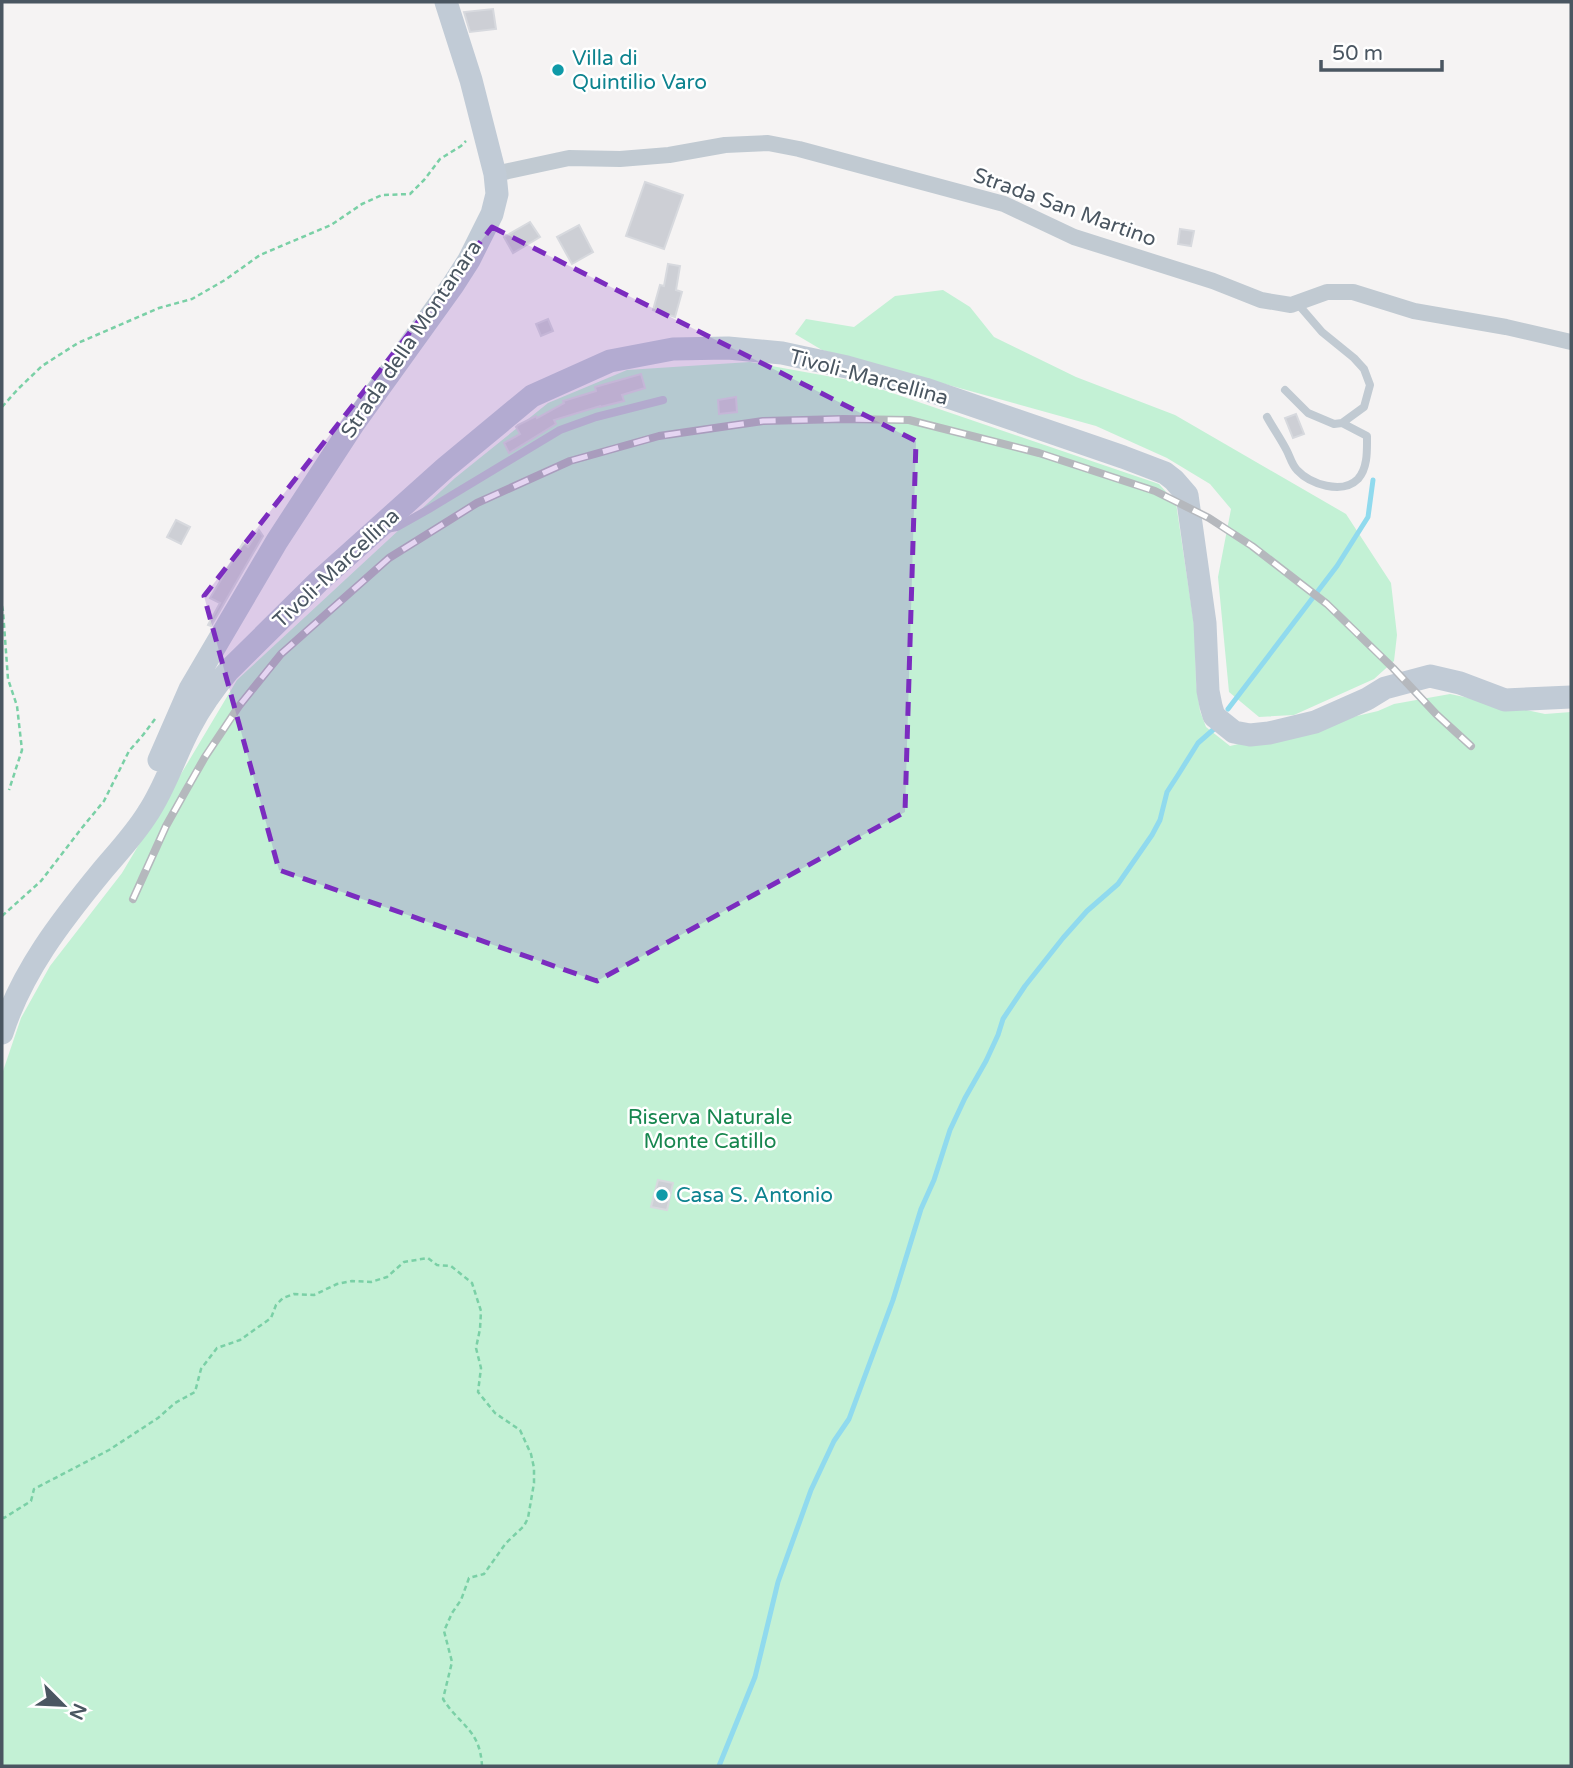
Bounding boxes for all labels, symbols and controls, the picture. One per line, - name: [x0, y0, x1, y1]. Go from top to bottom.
- scale bar: [1321, 28, 1442, 72]
- text: 50 m: [1332, 41, 1383, 66]
- place label: Villa di Quintilio Varo: [572, 46, 707, 95]
- marker: Villa di Quintilio Varo: [550, 62, 566, 78]
- street label: Strada San Martino: [970, 163, 1160, 252]
- street label: Strada della Montanara: [336, 236, 487, 443]
- street label: Tivoli-Marcellina: [787, 344, 951, 411]
- street label: Tivoli-Marcellina: [268, 503, 405, 633]
- park label: Riserva Naturale Monte Catillo: [628, 1105, 792, 1154]
- place label: Casa S. Antonio: [676, 1183, 833, 1208]
- marker: Casa S. Antonio: [654, 1187, 670, 1203]
- north arrow: [28, 1670, 98, 1740]
- text: N: [64, 1700, 91, 1723]

